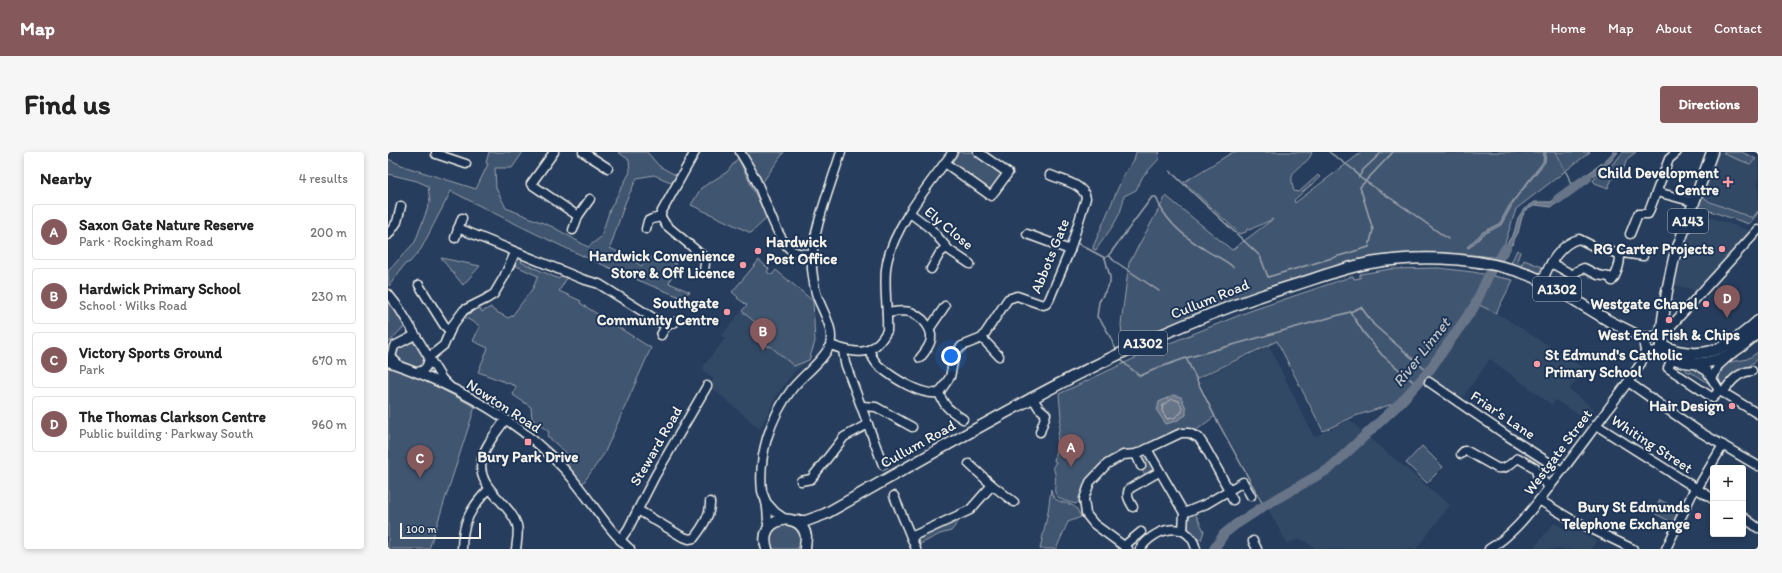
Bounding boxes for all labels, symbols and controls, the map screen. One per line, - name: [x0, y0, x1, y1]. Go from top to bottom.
- text: Map: [20, 17, 55, 40]
- text: Home: [1551, 20, 1586, 37]
- text: Map: [1608, 20, 1634, 37]
- text: About: [1656, 20, 1692, 37]
- text: Contact: [1714, 20, 1762, 37]
- button: Directions: [1660, 86, 1758, 123]
- text: Find us: [24, 87, 111, 121]
- place label: Child Development Centre: [1598, 164, 1719, 199]
- text: Nearby: [40, 168, 92, 188]
- text: 4 results: [299, 171, 348, 186]
- marker: Child Development Centre: [1722, 176, 1734, 188]
- street label: Ely Close: [921, 202, 977, 254]
- road number: A143: [1668, 209, 1708, 233]
- text: Saxon Gate Nature Reserve: [79, 216, 254, 234]
- street label: Abbots Gate: [1027, 216, 1073, 296]
- text: A: [50, 225, 58, 240]
- text: 200 m: [310, 225, 347, 240]
- place label: Hardwick Post Office: [766, 233, 837, 268]
- text: Park · Rockingham Road: [79, 234, 213, 249]
- place label: RG Carter Projects: [1593, 240, 1714, 259]
- marker: RG Carter Projects: [1717, 244, 1727, 254]
- marker: Hardwick Post Office: [753, 246, 763, 256]
- place label: Hardwick Convenience Store & Off Licence: [589, 247, 735, 282]
- marker: Hardwick Convenience Store & Off Licence: [738, 260, 748, 270]
- street label: Cullum Road: [1168, 275, 1253, 323]
- road number: A1302: [1533, 277, 1581, 301]
- text: Hardwick Primary School: [79, 280, 241, 298]
- pin: D: [1714, 285, 1740, 318]
- text: B: [50, 289, 58, 304]
- text: 230 m: [311, 289, 347, 304]
- place label: Southgate Community Centre: [597, 294, 719, 330]
- place label: Westgate Chapel: [1590, 295, 1699, 314]
- text: School · Wilks Road: [79, 298, 187, 313]
- marker: Westgate Chapel: [1701, 299, 1711, 309]
- marker: Southgate Community Centre: [722, 307, 732, 317]
- water label: River Linnet: [1389, 312, 1455, 391]
- marker: West End Fish & Chips: [1664, 315, 1674, 325]
- pin: B: [750, 318, 776, 351]
- place label: West End Fish & Chips: [1598, 326, 1740, 345]
- road number: A1302: [1119, 331, 1167, 355]
- text: Victory Sports Ground: [79, 344, 222, 362]
- your location: [941, 346, 961, 366]
- place label: St Edmund's Catholic Primary School: [1545, 346, 1683, 382]
- text: C: [50, 353, 58, 368]
- text: 670 m: [312, 353, 347, 368]
- marker: St Edmund's Catholic Primary School: [1532, 359, 1542, 369]
- text: Park: [79, 362, 105, 377]
- street label: Nowton Road: [463, 375, 546, 437]
- street label: Friar's Lane: [1467, 387, 1539, 443]
- place label: Hair Design: [1649, 397, 1725, 416]
- marker: Hair Design: [1727, 401, 1737, 411]
- street label: Steward Road: [626, 403, 686, 489]
- street label: Westgate Street: [1520, 405, 1596, 499]
- text: The Thomas Clarkson Centre: [79, 408, 266, 426]
- street label: Whiting Street: [1608, 411, 1696, 477]
- street label: Cullum Road: [877, 416, 959, 472]
- text: D: [50, 417, 58, 432]
- text: 960 m: [311, 417, 347, 432]
- text: Public building · Parkway South: [79, 426, 253, 441]
- pin: A: [1058, 434, 1084, 467]
- marker: Bury Park Drive: [523, 437, 533, 447]
- pin: C: [407, 445, 433, 478]
- place label: Bury Park Drive: [478, 448, 578, 467]
- map controls: [1710, 465, 1746, 537]
- button: +: [1710, 465, 1746, 501]
- place label: Bury St Edmunds Telephone Exchange: [1561, 498, 1690, 534]
- button: −: [1710, 501, 1746, 537]
- marker: Bury St Edmunds Telephone Exchange: [1693, 511, 1703, 521]
- scale bar: [400, 521, 481, 540]
- text: 100 m: [406, 523, 436, 536]

